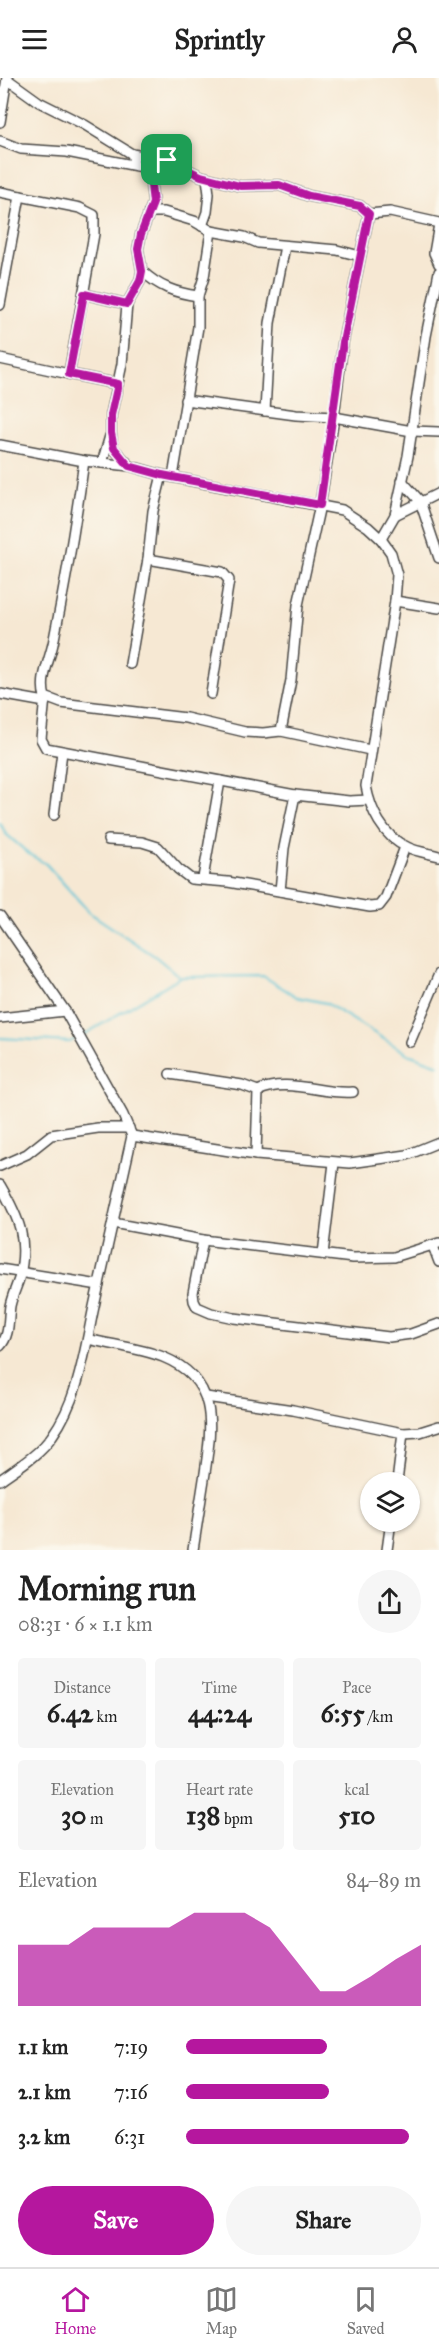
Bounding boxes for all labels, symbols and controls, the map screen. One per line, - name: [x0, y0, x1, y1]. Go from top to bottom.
- icon: menu: [18, 23, 51, 56]
- text: Sprintly: [174, 23, 265, 56]
- icon: person: [388, 23, 421, 56]
- pin: [141, 134, 192, 185]
- icon: arrive: [150, 143, 183, 176]
- map controls: [360, 1472, 420, 1532]
- button: layers: [360, 1472, 420, 1532]
- text: Morning run: [18, 1569, 196, 1609]
- button: share: [358, 1570, 421, 1633]
- text: 08:31 · 6 × 1.1 km: [18, 1612, 153, 1636]
- text: Distance: [53, 1678, 111, 1697]
- text: Time: [202, 1678, 237, 1697]
- text: Pace: [342, 1678, 371, 1697]
- text: 6.42: [47, 1697, 93, 1729]
- text: 44:24: [188, 1697, 251, 1729]
- text: 6:55: [320, 1697, 365, 1729]
- text: km: [93, 1707, 117, 1726]
- text: /km: [365, 1707, 393, 1726]
- text: Elevation: [50, 1780, 114, 1799]
- text: Heart rate: [186, 1780, 253, 1799]
- text: kcal: [344, 1780, 369, 1799]
- text: 30: [61, 1799, 86, 1831]
- text: 138: [186, 1799, 220, 1831]
- text: 510: [338, 1799, 376, 1831]
- text: m: [86, 1809, 103, 1828]
- text: bpm: [220, 1809, 253, 1828]
- text: Elevation: [18, 1868, 97, 1892]
- text: 84–89 m: [346, 1868, 421, 1892]
- text: 1.1 km: [18, 2035, 68, 2059]
- text: 7:19: [114, 2035, 148, 2059]
- text: 2.1 km: [18, 2080, 71, 2104]
- text: 7:16: [114, 2080, 148, 2104]
- text: 3.2 km: [18, 2125, 70, 2149]
- text: 6:31: [114, 2125, 145, 2149]
- button: Save: [18, 2186, 214, 2255]
- button: Share: [226, 2186, 421, 2255]
- tab: Home: [54, 2283, 96, 2338]
- tab: Map: [205, 2283, 238, 2338]
- tab: Saved: [347, 2283, 385, 2338]

